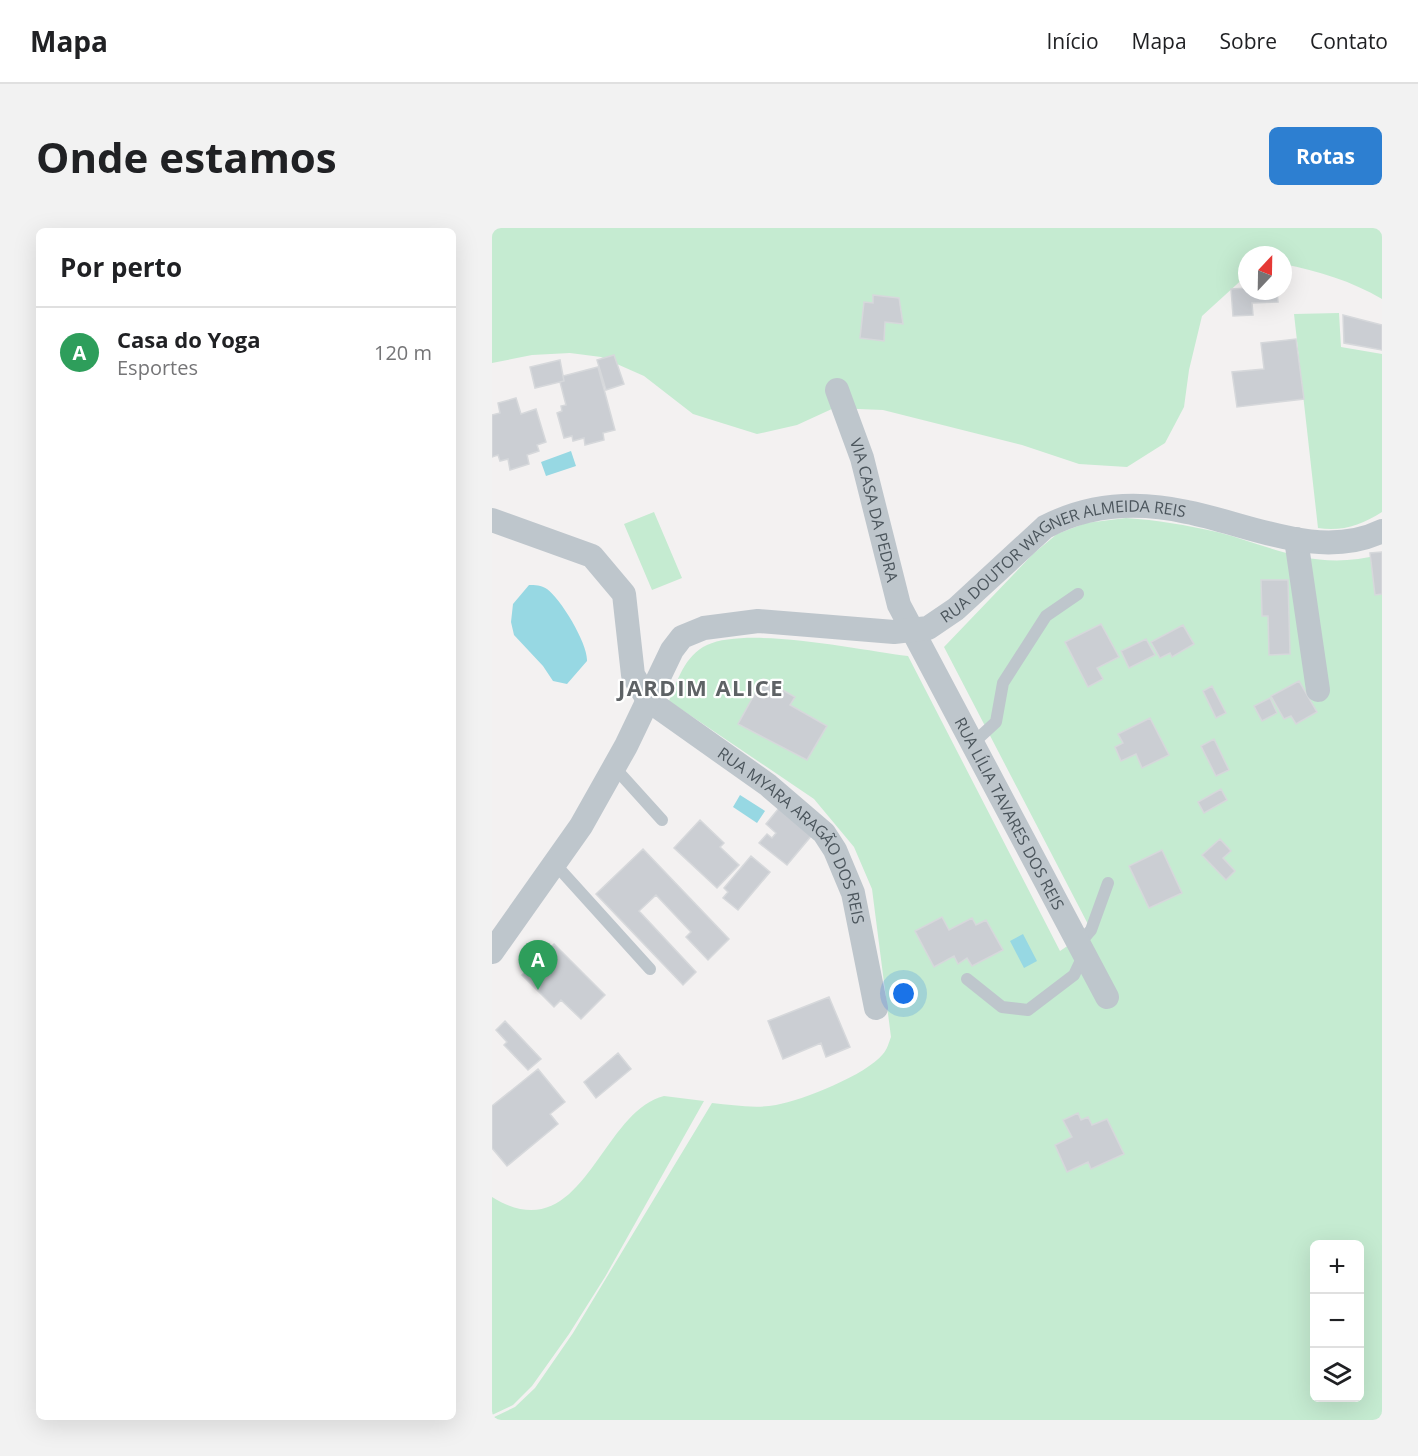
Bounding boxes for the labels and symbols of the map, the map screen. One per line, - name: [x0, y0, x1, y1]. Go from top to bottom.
- north arrow: [1238, 246, 1292, 300]
- street label: VIA CASA DA PEDRA: [845, 435, 904, 585]
- street label: RUA DOUTOR WAGNER ALMEIDA REIS: [936, 495, 1188, 628]
- district label: JARDIM ALICE: [616, 672, 784, 702]
- street label: RUA LÍLIA TAVARES DOS REIS: [949, 713, 1070, 914]
- street label: RUA MYARA ARAGÃO DOS REIS: [713, 742, 870, 926]
- pin: A: [518, 940, 558, 990]
- your location: [889, 979, 918, 1008]

